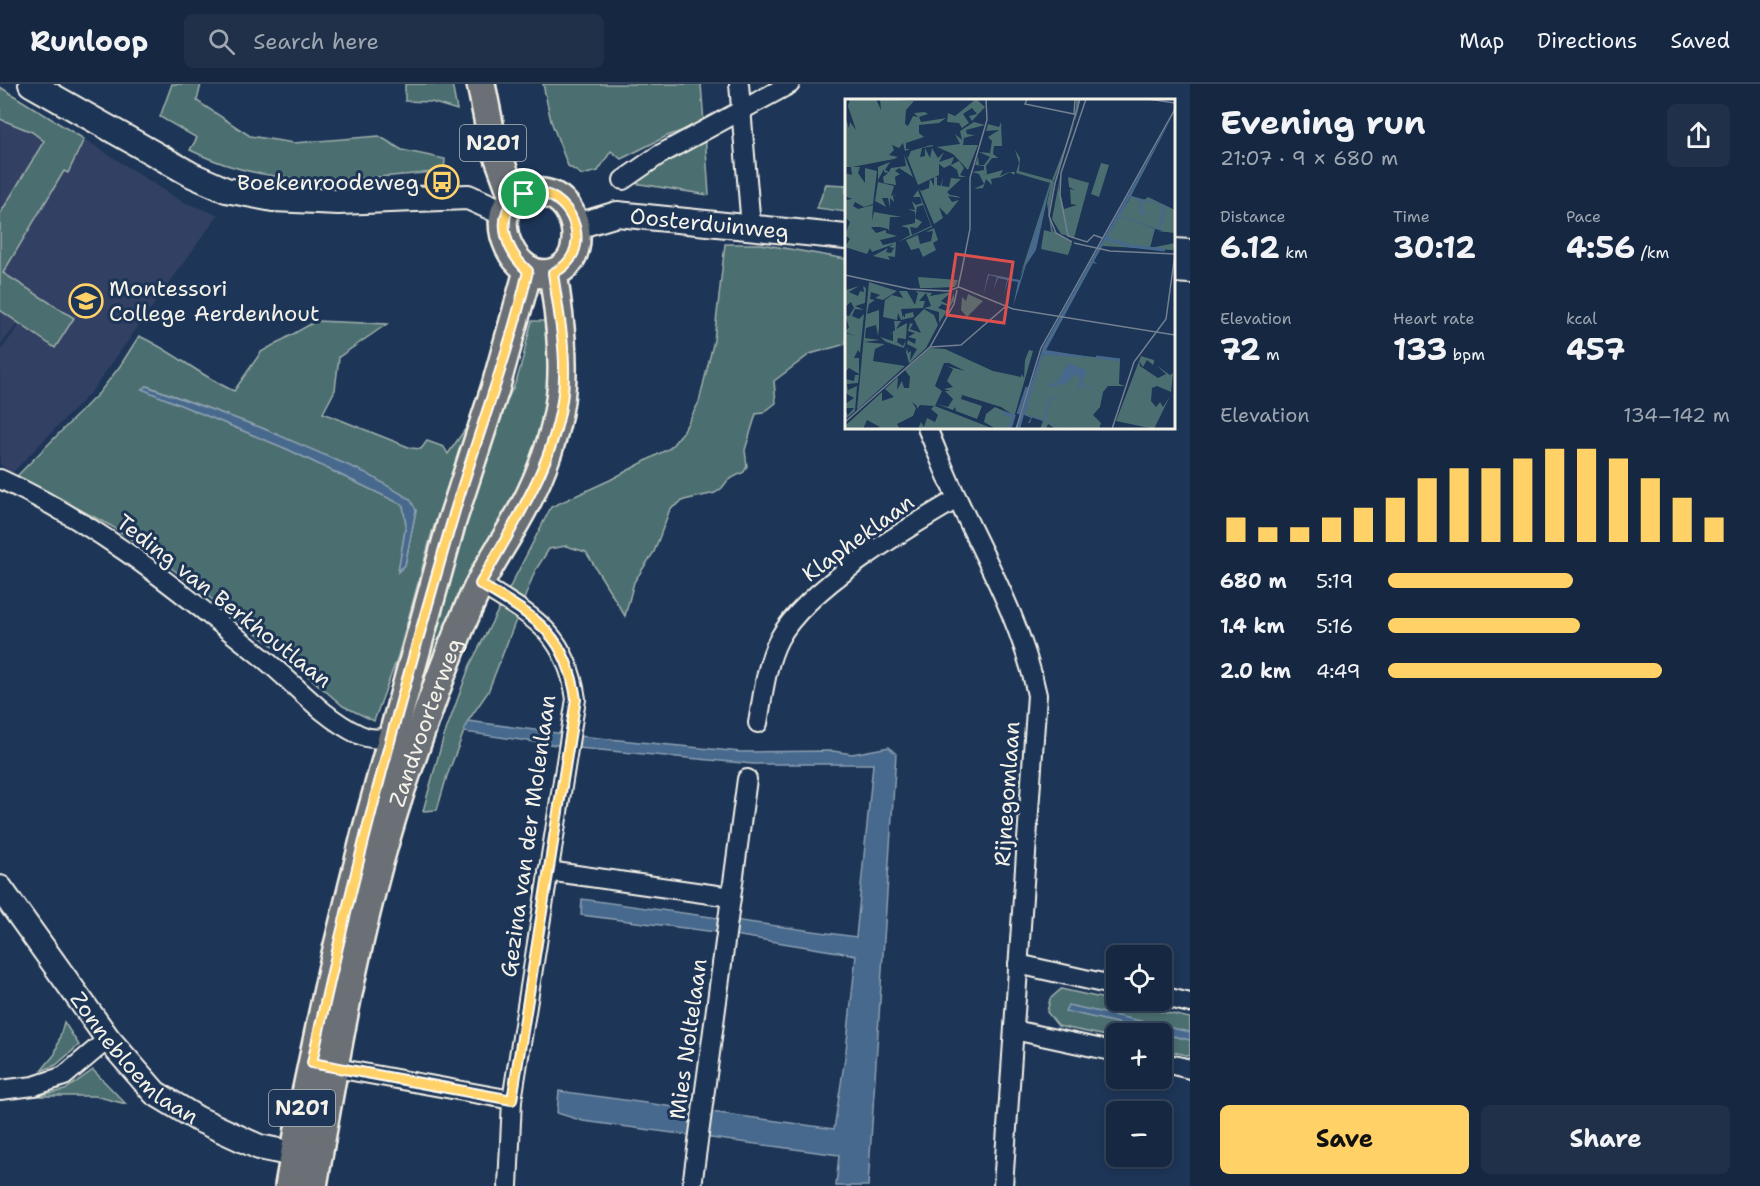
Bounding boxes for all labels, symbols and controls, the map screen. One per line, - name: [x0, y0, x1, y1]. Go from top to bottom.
- search box: [184, 14, 604, 68]
- text: Runloop: [30, 22, 148, 60]
- icon: search: [205, 25, 238, 58]
- text: Search here: [253, 27, 379, 56]
- text: Map: [1459, 27, 1504, 55]
- text: Directions: [1537, 27, 1637, 55]
- text: Saved: [1670, 27, 1730, 55]
- inset map: [845, 99, 1175, 429]
- text: Evening run: [1220, 100, 1426, 145]
- button: share: [1667, 104, 1730, 167]
- road number: N201: [460, 125, 526, 161]
- text: 21:07 · 9 × 680 m: [1220, 145, 1398, 171]
- bus stop icon: Boekenroodeweg: [424, 164, 460, 200]
- place label: Boekenroodeweg: [237, 168, 419, 197]
- pin: [498, 168, 549, 219]
- icon: arrive: [507, 177, 540, 210]
- street label: Oosterduinweg: [629, 201, 791, 246]
- text: Distance: [1220, 206, 1286, 227]
- text: Time: [1393, 206, 1430, 227]
- text: Pace: [1566, 206, 1601, 227]
- text: 6.12: [1220, 227, 1280, 268]
- text: 30:12: [1393, 227, 1476, 268]
- text: 4:56: [1566, 227, 1635, 268]
- text: km: [1280, 242, 1308, 263]
- text: /km: [1635, 242, 1669, 263]
- place label: Montessori College Aerdenhout: [109, 274, 320, 328]
- school or university icon: Montessori College Aerdenhout: [68, 283, 104, 319]
- text: Elevation: [1220, 308, 1292, 329]
- text: Heart rate: [1393, 308, 1475, 329]
- text: kcal: [1566, 308, 1597, 329]
- text: 72: [1220, 329, 1260, 370]
- text: 133: [1393, 329, 1447, 370]
- text: 457: [1566, 329, 1625, 370]
- text: m: [1260, 344, 1280, 365]
- text: bpm: [1447, 344, 1485, 365]
- text: Elevation: [1220, 402, 1310, 428]
- text: 134–142 m: [1623, 402, 1730, 428]
- street label: Klapheklaan: [796, 488, 920, 588]
- street label: Teding van Berkhoutlaan: [110, 508, 338, 694]
- text: 680 m: [1220, 568, 1287, 594]
- text: 5:19: [1316, 568, 1353, 594]
- text: 1.4 km: [1220, 613, 1285, 639]
- text: 5:16: [1316, 613, 1353, 639]
- street label: Zandvoorterweg: [382, 634, 469, 810]
- text: 2.0 km: [1220, 658, 1291, 684]
- text: 4:49: [1316, 658, 1361, 684]
- street label: Gezina van der Molenlaan: [494, 693, 562, 979]
- street label: Rijnegomlaan: [987, 720, 1027, 868]
- map controls: [1106, 945, 1172, 1167]
- button: locate: [1106, 945, 1172, 1011]
- street label: Mies Noltelaan: [662, 957, 714, 1121]
- street label: Zonnebloemlaan: [64, 985, 204, 1131]
- button: +: [1106, 1023, 1172, 1089]
- road number: N201: [269, 1090, 335, 1126]
- button: −: [1106, 1101, 1172, 1167]
- button: Save: [1220, 1105, 1469, 1174]
- button: Share: [1481, 1105, 1730, 1174]

